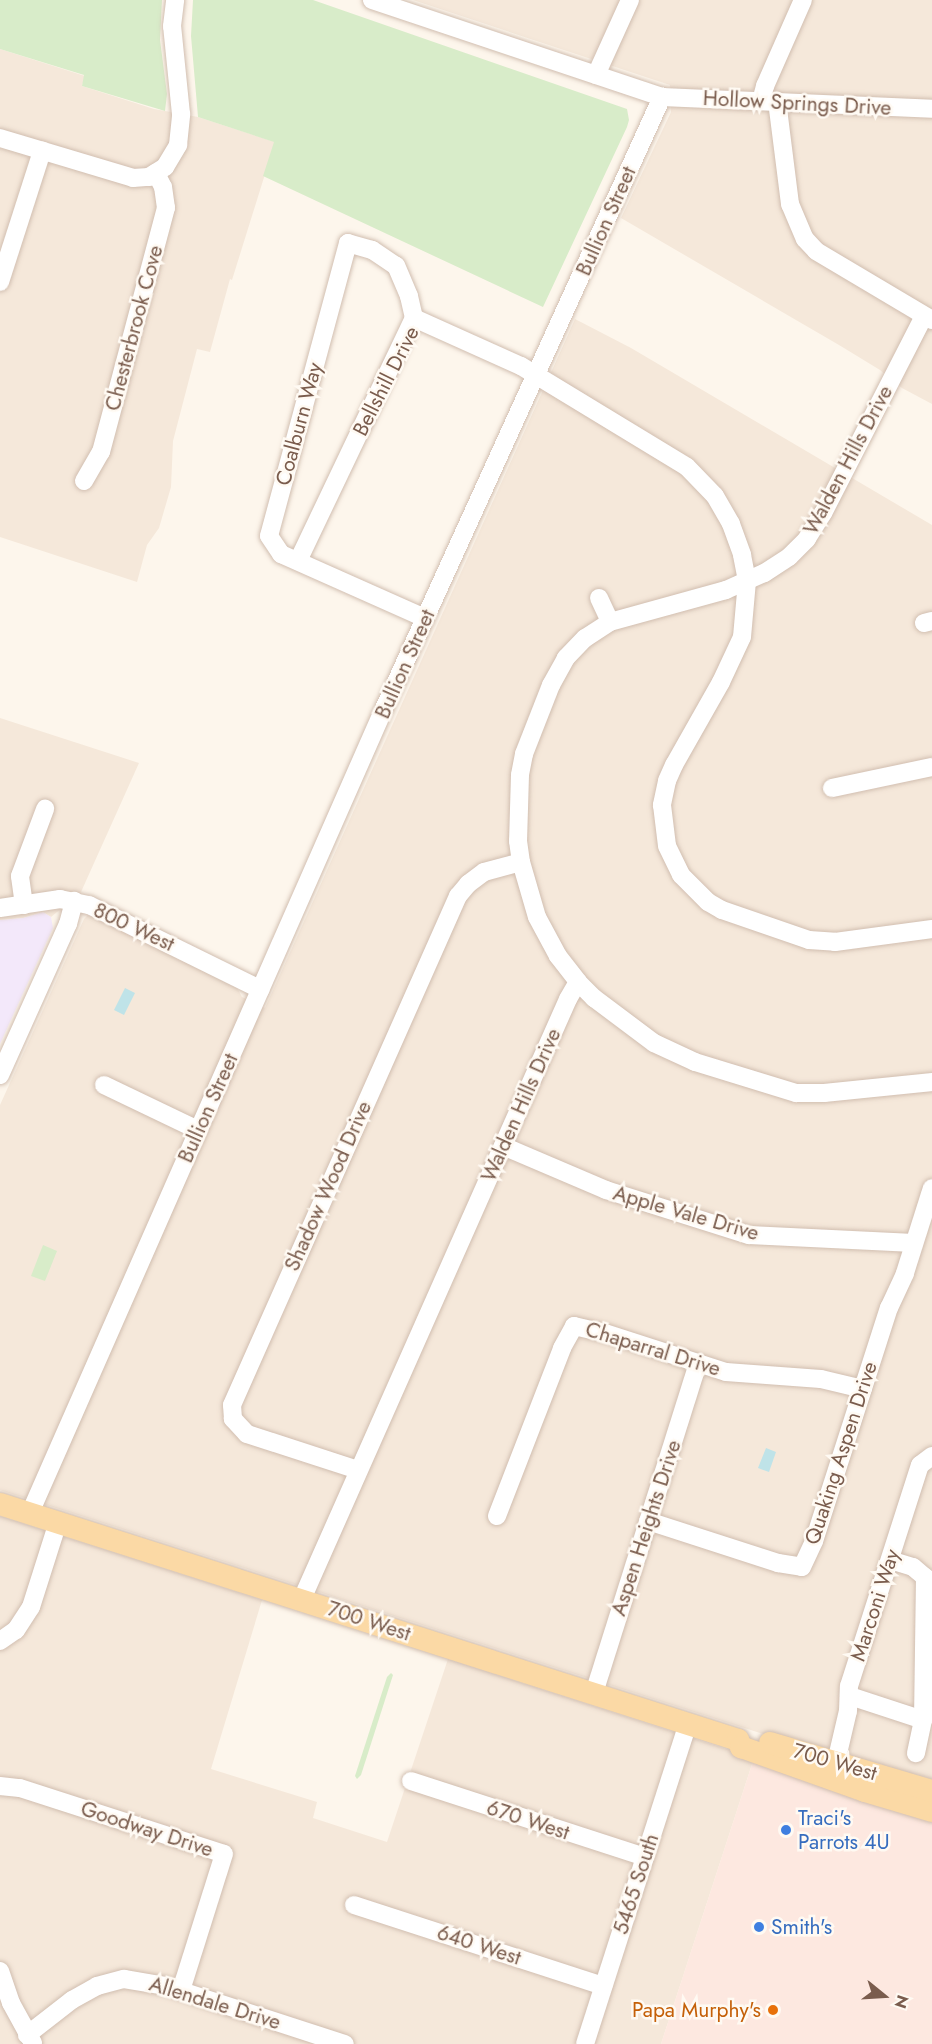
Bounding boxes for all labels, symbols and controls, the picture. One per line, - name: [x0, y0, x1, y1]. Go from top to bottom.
- street label: Hollow Springs Drive: [702, 85, 892, 121]
- street label: Bullion Street: [571, 163, 641, 279]
- street label: Chesterbrook Cove: [100, 242, 168, 414]
- street label: Bellshill Drive: [348, 322, 424, 440]
- street label: Coalburn Way: [270, 360, 328, 488]
- street label: Walden Hills Drive: [798, 381, 898, 539]
- street label: Bullion Street: [370, 606, 440, 722]
- street label: 800 West: [90, 897, 178, 957]
- street label: Walden Hills Drive: [476, 1024, 566, 1186]
- street label: Bullion Street: [173, 1050, 243, 1166]
- street label: Shadow Wood Drive: [279, 1097, 377, 1275]
- street label: Apple Vale Drive: [610, 1180, 762, 1246]
- street label: Chaparral Drive: [582, 1316, 724, 1382]
- street label: Quaking Aspen Drive: [800, 1358, 882, 1548]
- street label: Aspen Heights Drive: [606, 1437, 686, 1619]
- street label: Marconi Way: [845, 1546, 905, 1664]
- street label: 700 West: [324, 1596, 414, 1646]
- street label: 700 West: [790, 1738, 880, 1786]
- street label: 670 West: [483, 1795, 573, 1845]
- street label: Goodway Drive: [78, 1796, 216, 1862]
- place label: Traci's Parrots 4U: [798, 1805, 890, 1855]
- marker: Traci's Parrots 4U: [779, 1823, 793, 1837]
- street label: 5465 South: [608, 1830, 664, 1938]
- place label: Smith's: [771, 1914, 832, 1940]
- street label: 640 West: [434, 1920, 524, 1970]
- marker: Smith's: [752, 1920, 766, 1934]
- north arrow: [854, 1966, 914, 2026]
- street label: Allendale Drive: [146, 1971, 284, 2035]
- text: N: [889, 1992, 914, 2011]
- place label: Papa Murphy's: [632, 1997, 761, 2023]
- marker: Papa Murphy's: [766, 2003, 780, 2017]

